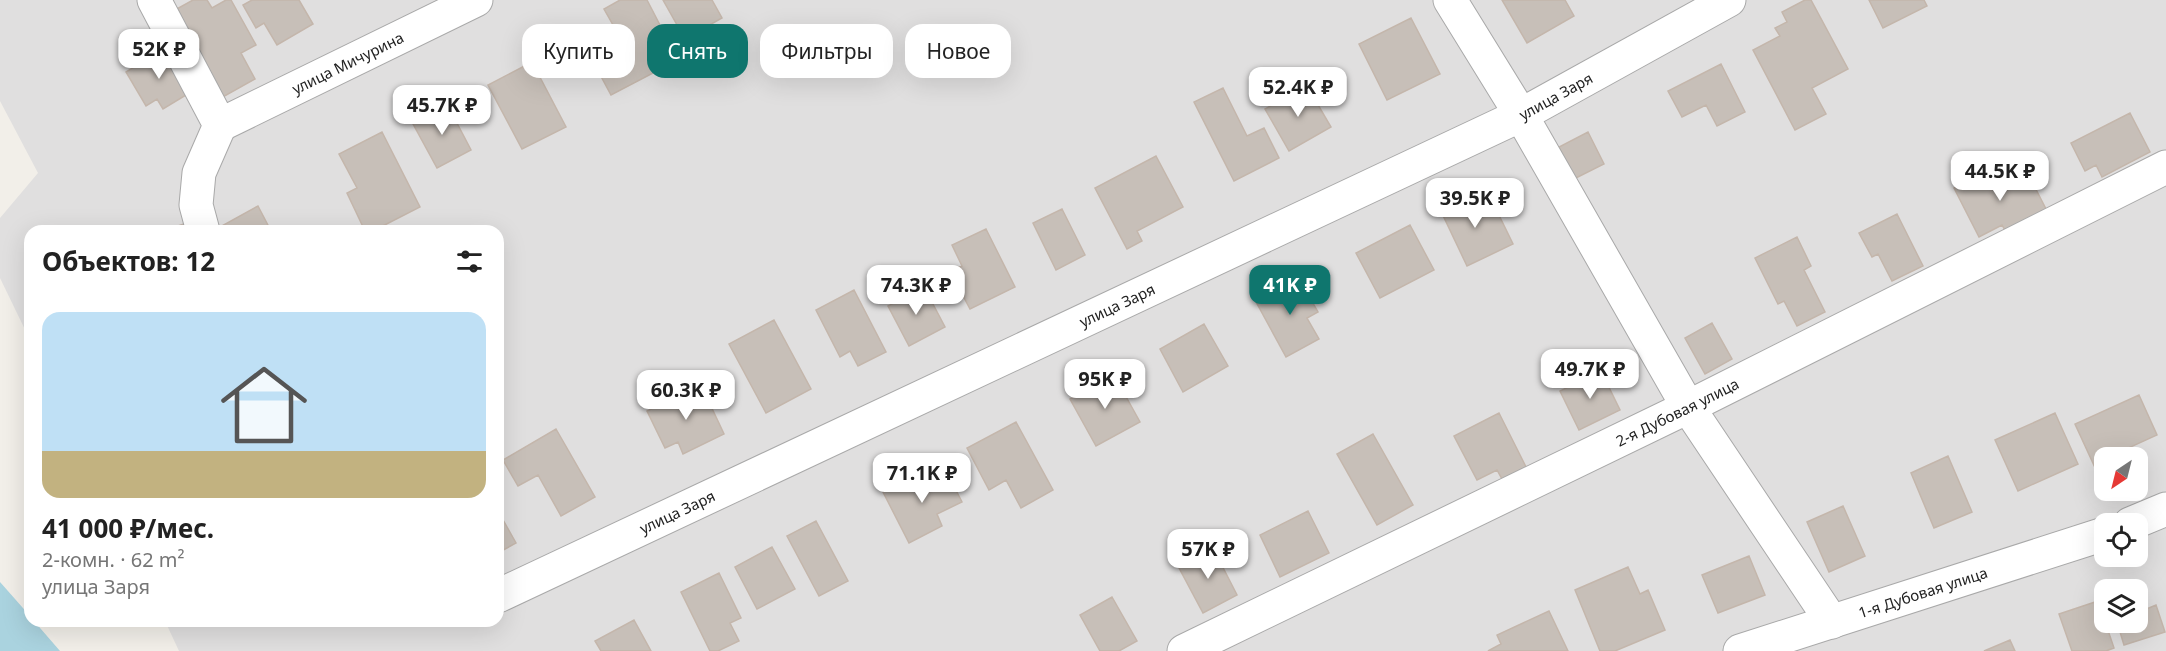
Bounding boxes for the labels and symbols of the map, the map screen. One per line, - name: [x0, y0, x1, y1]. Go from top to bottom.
- street label: улица Мичурина: [288, 27, 407, 98]
- pin: 52K ₽: [117, 29, 201, 80]
- pin: 52.4K ₽: [1243, 67, 1353, 118]
- street label: улица Заря: [1515, 67, 1596, 124]
- pin: 45.7K ₽: [387, 85, 497, 136]
- pin: 44.5K ₽: [1945, 151, 2055, 202]
- pin: 39.5K ₽: [1420, 178, 1530, 229]
- pin: 74.3K ₽: [861, 265, 971, 316]
- pin: 41K ₽: [1248, 265, 1332, 316]
- street label: улица Заря: [1076, 279, 1158, 331]
- pin: 49.7K ₽: [1535, 349, 1645, 400]
- pin: 95K ₽: [1063, 359, 1147, 410]
- pin: 60.3K ₽: [631, 370, 741, 421]
- street label: 2-я Дубовая улица: [1612, 373, 1742, 451]
- north arrow: [2094, 447, 2148, 501]
- pin: 71.1K ₽: [867, 453, 977, 504]
- street label: улица Заря: [636, 485, 718, 538]
- pin: 57K ₽: [1166, 529, 1250, 580]
- street label: 1-я Дубовая улица: [1856, 562, 1990, 622]

